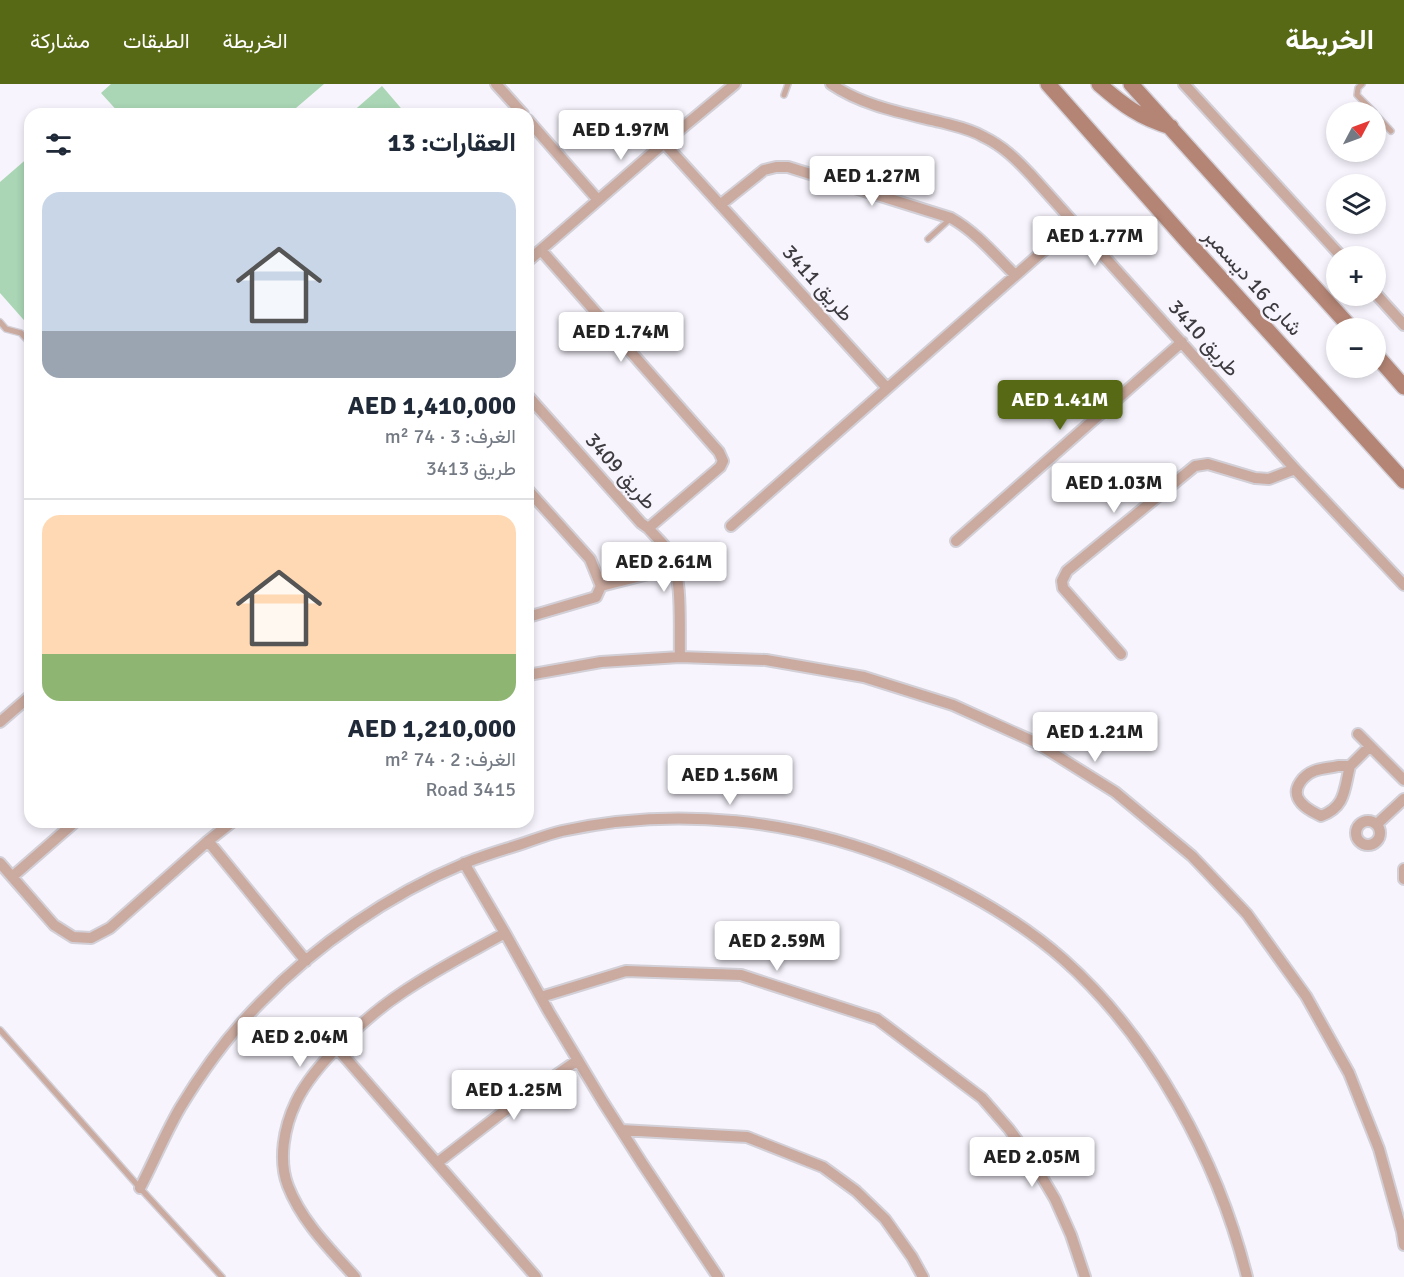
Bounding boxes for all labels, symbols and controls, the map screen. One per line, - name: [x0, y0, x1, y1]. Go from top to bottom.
- text: الخريطة: [1285, 23, 1374, 57]
- text: مشاركة: [30, 28, 90, 54]
- text: الطبقات: [123, 28, 190, 54]
- text: الخريطة: [223, 28, 288, 54]
- north arrow: [1326, 102, 1386, 162]
- map controls: [1326, 102, 1386, 378]
- pin: AED 1.97M: [552, 110, 690, 161]
- text: AED 1.97M: [573, 117, 669, 142]
- text: العقارات: 13: [387, 127, 516, 159]
- icon: filters: [42, 128, 75, 161]
- pin: AED 1.27M: [803, 156, 941, 207]
- text: AED 1.27M: [824, 163, 920, 188]
- button: layers: [1326, 174, 1386, 234]
- pin: AED 1.77M: [1026, 216, 1164, 267]
- street label: شارع 16 ديسمبر: [1196, 222, 1308, 342]
- text: AED 1.77M: [1047, 223, 1143, 248]
- icon: home: [225, 231, 333, 339]
- street label: طريق 3411: [777, 239, 859, 327]
- button: +: [1326, 246, 1386, 306]
- street label: طريق 3410: [1163, 294, 1245, 382]
- pin: AED 1.74M: [552, 312, 690, 363]
- button: −: [1326, 318, 1386, 378]
- text: AED 1.74M: [573, 319, 669, 344]
- pin: AED 1.41M: [991, 380, 1129, 431]
- text: AED 1.41M: [1012, 387, 1108, 412]
- text: AED 1,410,000: [348, 390, 516, 422]
- text: الغرف: 3 · 74 m²: [385, 424, 516, 449]
- street label: طريق 3409: [580, 427, 662, 515]
- text: طريق 3413: [426, 456, 516, 481]
- pin: AED 1.03M: [1045, 463, 1183, 514]
- text: AED 1.03M: [1066, 470, 1162, 495]
- pin: AED 2.61M: [595, 542, 733, 593]
- text: AED 2.61M: [616, 549, 712, 574]
- icon: home: [225, 554, 333, 662]
- pin: AED 1.21M: [1026, 712, 1164, 763]
- text: AED 1,210,000: [348, 713, 516, 745]
- text: AED 1.21M: [1047, 719, 1143, 744]
- text: الغرف: 2 · 74 m²: [385, 747, 516, 772]
- pin: AED 1.56M: [661, 755, 799, 806]
- text: AED 1.56M: [682, 762, 778, 787]
- text: Road 3415: [426, 777, 516, 802]
- pin: AED 2.59M: [708, 921, 846, 972]
- text: AED 2.59M: [729, 928, 825, 953]
- pin: AED 2.04M: [231, 1017, 369, 1068]
- text: AED 2.04M: [252, 1024, 348, 1049]
- pin: AED 1.25M: [445, 1070, 583, 1121]
- text: AED 1.25M: [466, 1077, 562, 1102]
- pin: AED 2.05M: [963, 1137, 1101, 1188]
- text: AED 2.05M: [984, 1144, 1080, 1169]

